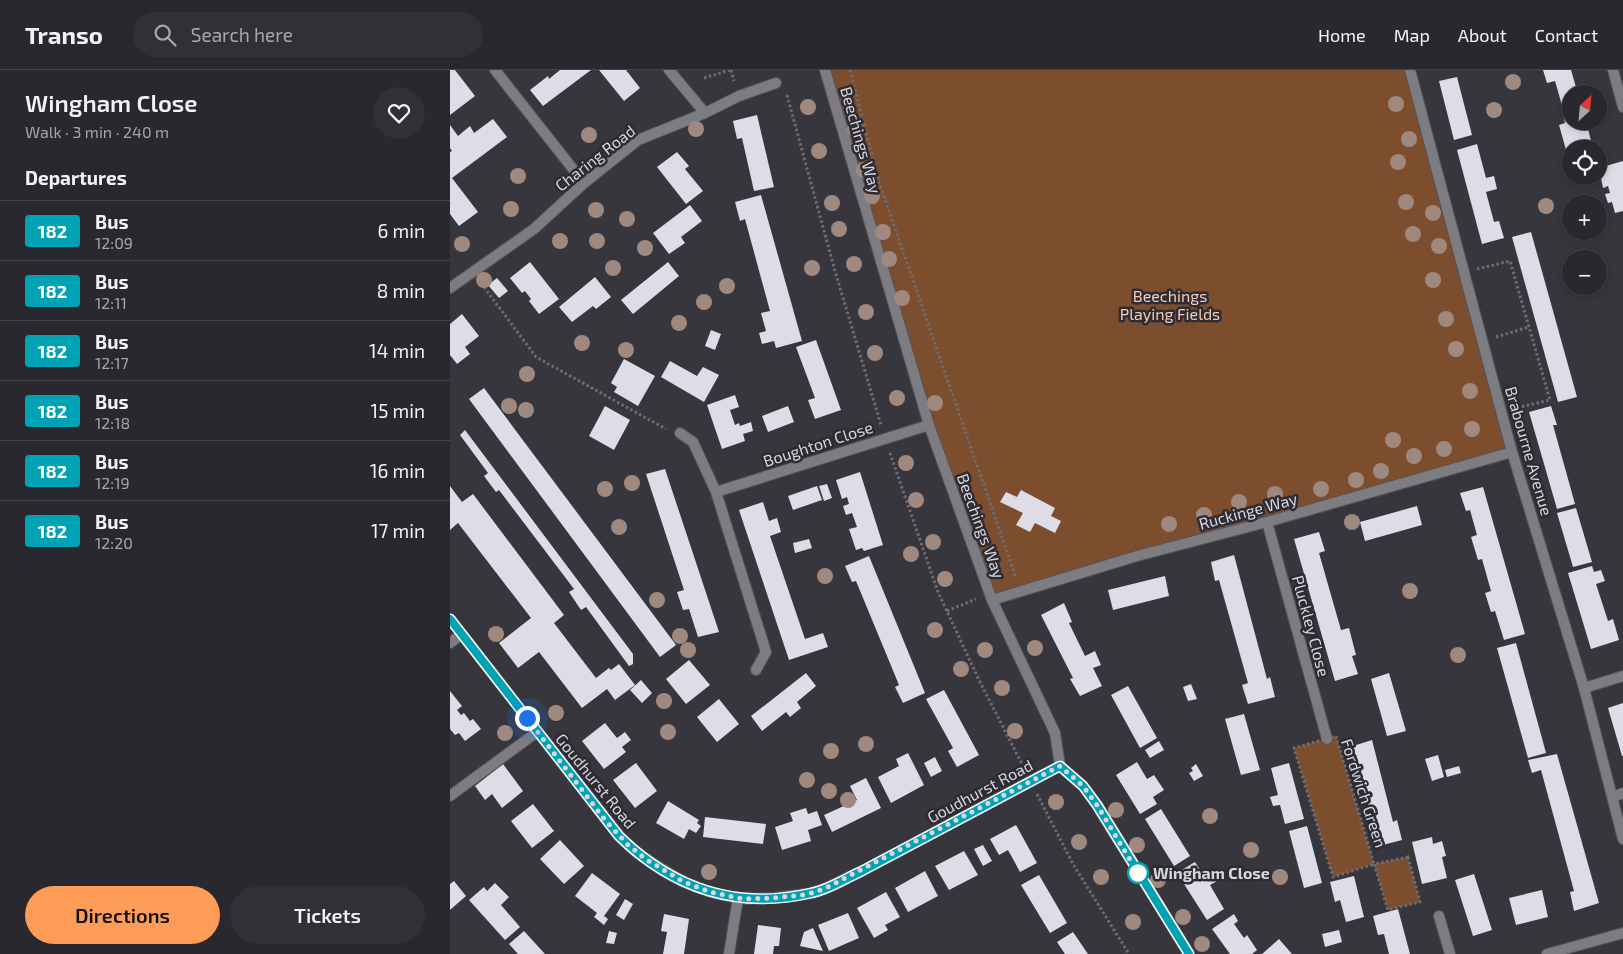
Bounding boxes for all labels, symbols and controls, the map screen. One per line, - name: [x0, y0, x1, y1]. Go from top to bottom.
- search box: [133, 12, 483, 57]
- text: Transo: [25, 20, 103, 49]
- icon: search: [151, 21, 179, 49]
- text: Search here: [191, 23, 293, 46]
- text: Home: [1318, 24, 1366, 46]
- text: Map: [1394, 24, 1430, 46]
- text: About: [1458, 24, 1507, 46]
- text: Contact: [1535, 24, 1598, 46]
- street label: Beechings Way: [837, 84, 886, 196]
- north arrow: [1562, 85, 1608, 130]
- map controls: [1562, 85, 1607, 295]
- button: heart: [373, 87, 425, 139]
- text: Wingham Close: [25, 88, 198, 117]
- street label: Charing Road: [551, 120, 638, 195]
- text: Walk · 3 min · 240 m: [25, 122, 169, 141]
- button: locate: [1562, 140, 1607, 185]
- text: Departures: [25, 166, 127, 189]
- button: +: [1562, 195, 1607, 240]
- text: Bus: [95, 210, 129, 233]
- text: 6 min: [377, 219, 425, 242]
- text: 182: [38, 220, 67, 242]
- text: 12:09: [95, 233, 133, 252]
- button: −: [1562, 250, 1607, 295]
- text: Bus: [95, 270, 129, 293]
- text: 8 min: [377, 279, 425, 302]
- text: 182: [38, 280, 67, 302]
- park label: Beechings Playing Fields: [1120, 286, 1220, 323]
- text: 12:11: [95, 293, 127, 312]
- text: Bus: [95, 330, 129, 353]
- text: 14 min: [369, 339, 425, 362]
- text: 182: [38, 340, 67, 362]
- text: 12:17: [95, 353, 129, 372]
- street label: Brabourne Avenue: [1502, 384, 1557, 518]
- text: Bus: [95, 390, 129, 413]
- text: 15 min: [371, 399, 425, 422]
- text: 182: [38, 400, 67, 422]
- text: 12:18: [95, 413, 130, 432]
- street label: Boughton Close: [761, 417, 875, 470]
- text: Bus: [95, 450, 129, 473]
- text: 16 min: [370, 459, 425, 482]
- text: 182: [38, 460, 67, 482]
- street label: Beechings Way: [954, 471, 1009, 581]
- text: 12:19: [95, 473, 130, 492]
- street label: Ruckinge Way: [1196, 488, 1300, 533]
- text: Bus: [95, 510, 129, 533]
- text: 17 min: [371, 519, 425, 542]
- text: 182: [38, 520, 67, 542]
- text: 12:20: [95, 533, 133, 552]
- street label: Pluckley Close: [1289, 573, 1334, 679]
- your location: [515, 706, 540, 731]
- street label: Goudhurst Road: [552, 729, 641, 832]
- street label: Fordwich Green: [1338, 736, 1391, 850]
- street label: Goudhurst Road: [924, 755, 1036, 826]
- marker: Wingham Close: [1127, 862, 1149, 884]
- place label: Wingham Close: [1153, 863, 1270, 882]
- button: Directions: [25, 886, 220, 944]
- button: Tickets: [230, 886, 425, 944]

